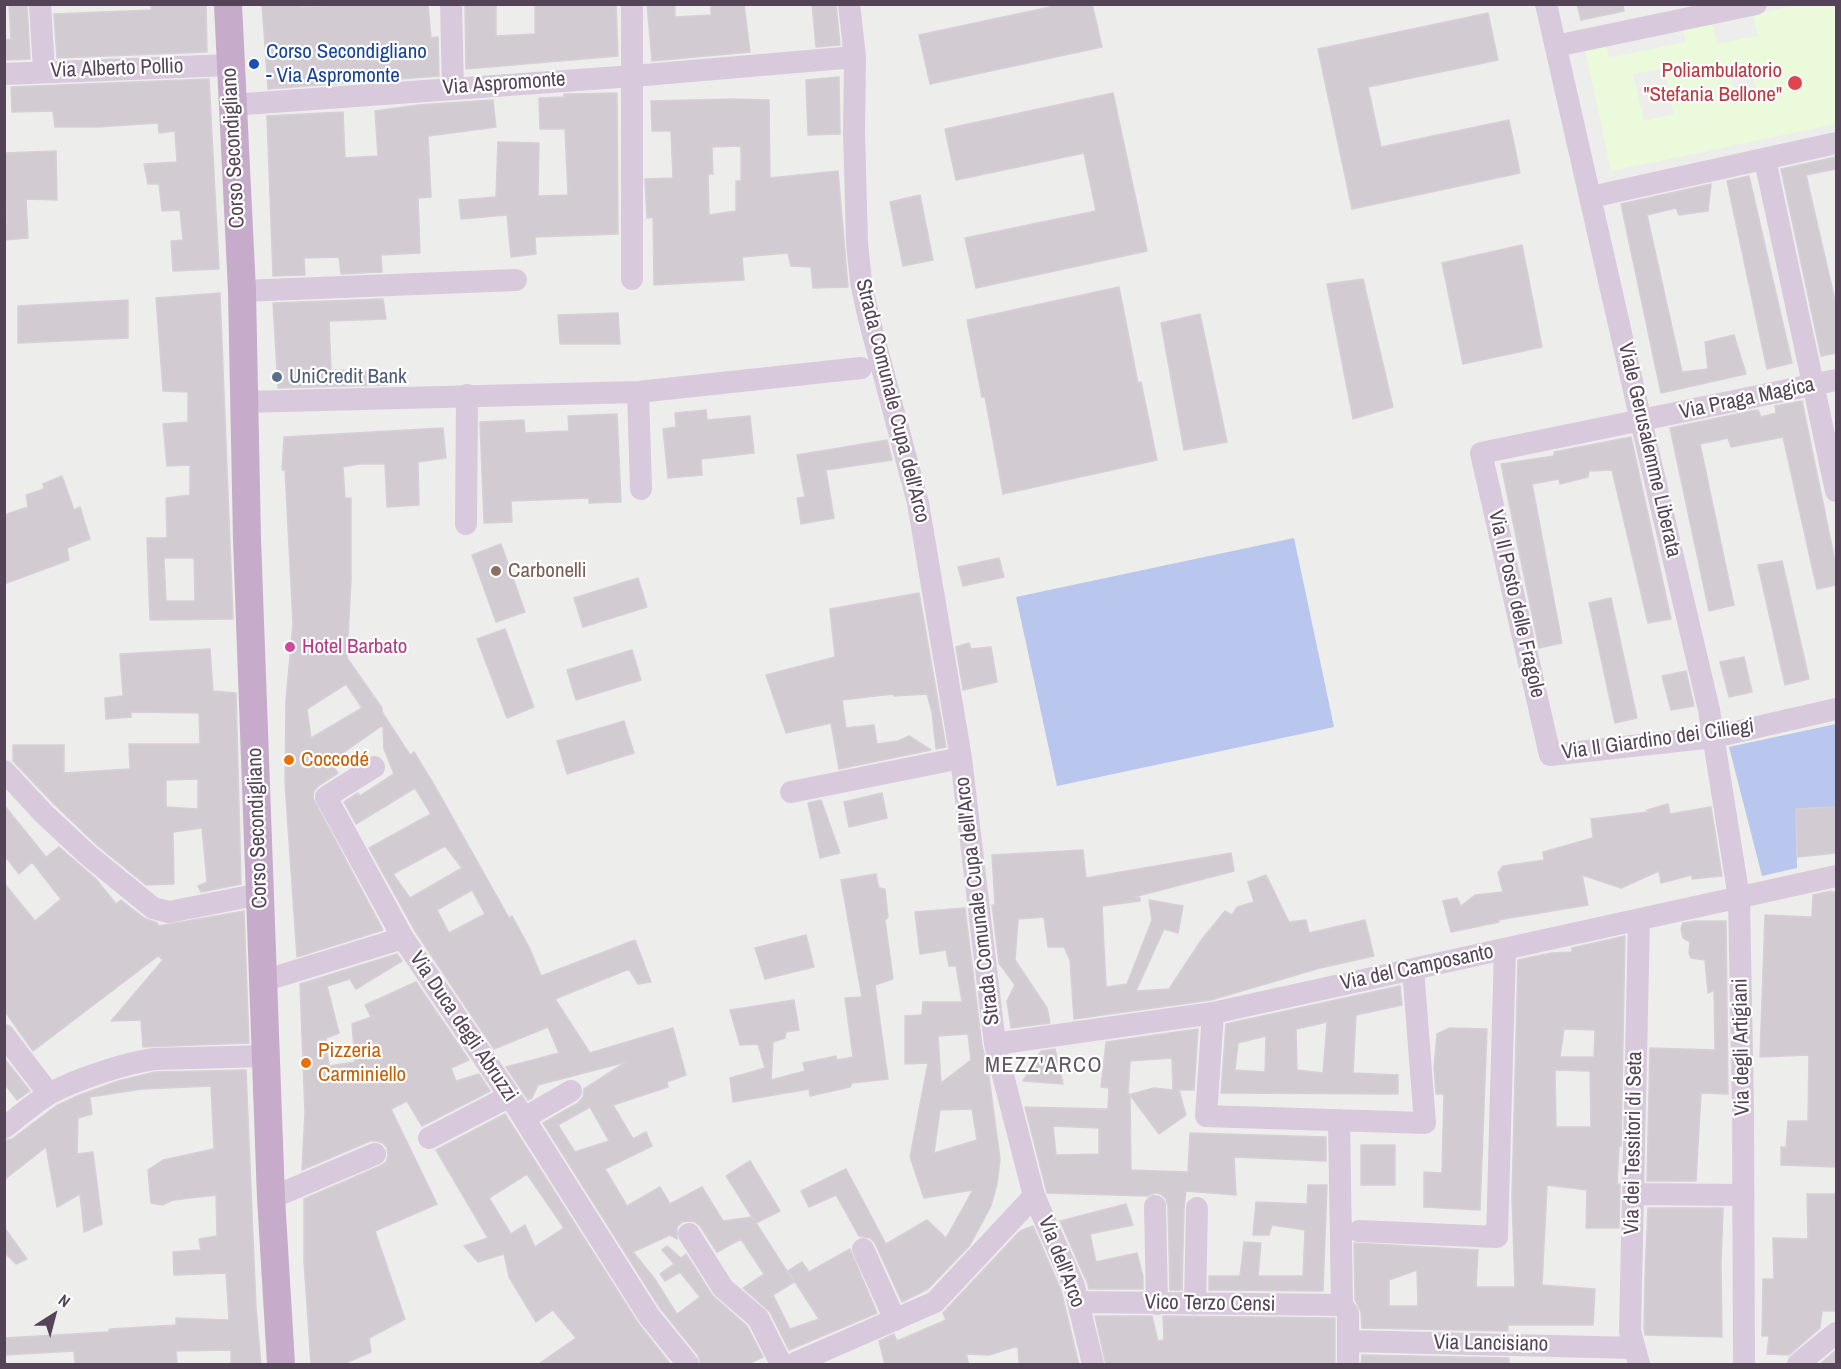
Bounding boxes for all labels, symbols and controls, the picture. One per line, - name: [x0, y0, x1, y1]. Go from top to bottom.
- place label: Corso Secondigliano - Via Aspromonte: [266, 39, 427, 89]
- street label: Via Alberto Pollio: [50, 54, 184, 84]
- marker: Corso Secondigliano - Via Aspromonte: [247, 57, 261, 71]
- place label: Poliambulatorio "Stefania Bellone": [1643, 58, 1782, 108]
- street label: Corso Secondigliano: [217, 67, 251, 229]
- street label: Via Aspromonte: [442, 67, 566, 101]
- marker: Poliambulatorio "Stefania Bellone": [1786, 74, 1804, 92]
- street label: Strada Comunale Cupa dell'Arco: [850, 277, 934, 525]
- street label: Viale Gerusalemme Liberata: [1612, 340, 1686, 560]
- place label: UniCredit Bank: [289, 364, 407, 390]
- marker: UniCredit Bank: [270, 370, 284, 384]
- street label: Via Praga Magica: [1677, 372, 1817, 426]
- street label: Via Il Posto delle Fragole: [1482, 508, 1550, 700]
- place label: Carbonelli: [508, 558, 586, 584]
- marker: Carbonelli: [489, 564, 503, 578]
- place label: Hotel Barbato: [302, 634, 407, 660]
- marker: Hotel Barbato: [283, 640, 297, 654]
- street label: Via Il Giardino dei Ciliegi: [1560, 714, 1756, 766]
- street label: Corso Secondigliano: [243, 747, 273, 909]
- place label: Coccodé: [301, 747, 369, 773]
- marker: Coccodé: [282, 753, 296, 767]
- street label: Strada Comunale Cupa dell'Arco: [950, 775, 1006, 1027]
- street label: Via del Camposanto: [1338, 939, 1496, 997]
- street label: Via Duca degli Abruzzi: [403, 947, 523, 1107]
- street label: Via degli Artigiani: [1728, 978, 1756, 1116]
- place label: Pizzeria Carminiello: [318, 1038, 406, 1088]
- street label: Via dei Tessitori di Seta: [1620, 1051, 1648, 1235]
- district label: MEZZ'ARCO: [985, 1053, 1103, 1079]
- marker: Pizzeria Carminiello: [299, 1056, 313, 1070]
- street label: Via dell'Arco: [1032, 1213, 1090, 1311]
- north arrow: [24, 1285, 84, 1345]
- text: N: [54, 1289, 75, 1312]
- street label: Vico Terzo Censi: [1144, 1290, 1276, 1318]
- street label: Via Lancisiano: [1433, 1330, 1549, 1358]

